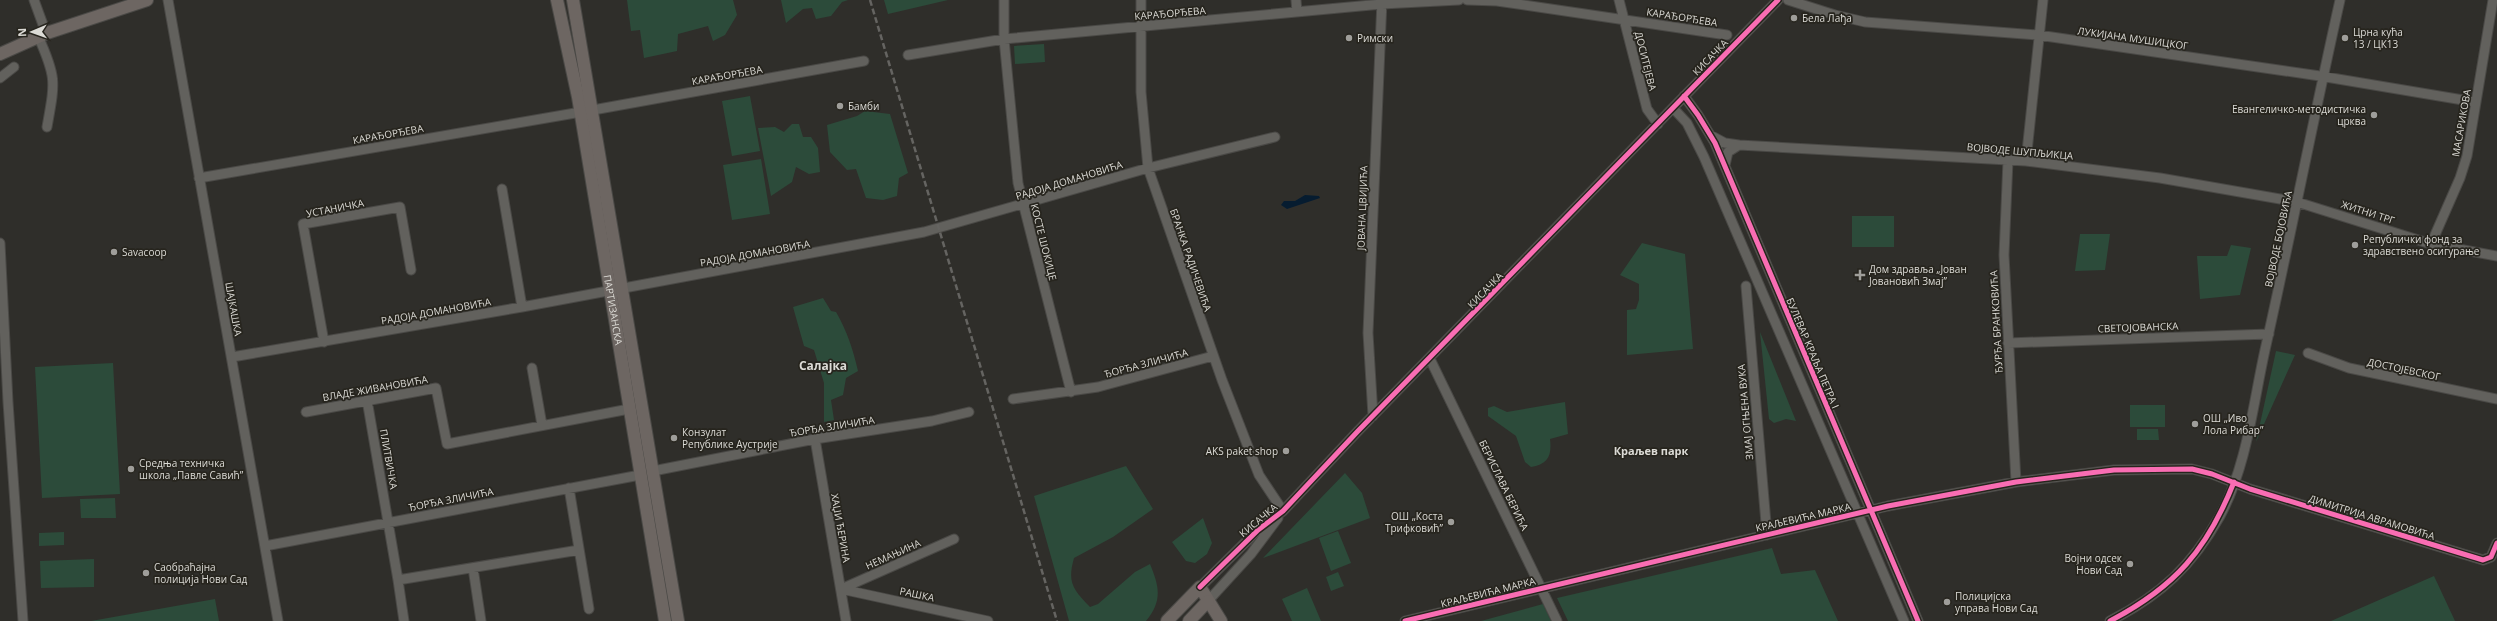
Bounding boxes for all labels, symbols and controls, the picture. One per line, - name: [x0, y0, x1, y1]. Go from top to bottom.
- street label: КАРАЂОРЂЕВА: [1134, 3, 1207, 23]
- street label: КАРАЂОРЂЕВА: [1646, 4, 1719, 30]
- place label: Бела Лађа: [1802, 11, 1852, 25]
- north arrow: [12, 12, 52, 52]
- marker: Бела Лађа: [1789, 13, 1799, 23]
- street label: ЛУКИЈАНА МУШИЦКОГ: [2077, 23, 2189, 53]
- place label: Црна кућа 13 / ЦК13: [2353, 25, 2403, 51]
- text: N: [14, 28, 29, 37]
- street label: ДОСИТЕЈЕВА: [1632, 30, 1660, 93]
- place label: Римски: [1357, 31, 1393, 45]
- marker: Римски: [1344, 33, 1354, 43]
- marker: Црна кућа 13 / ЦК13: [2340, 33, 2350, 43]
- street label: КИСАЧКА: [1689, 35, 1731, 78]
- street label: КАРАЂОРЂЕВА: [691, 62, 764, 88]
- street label: МАСАРИКОВА: [2448, 88, 2474, 158]
- place label: Бамби: [848, 99, 879, 113]
- marker: Бамби: [835, 101, 845, 111]
- place label: Евангеличко-методистичка црква: [2232, 102, 2366, 128]
- marker: Евангеличко-методистичка црква: [2369, 110, 2379, 120]
- street label: КАРАЂОРЂЕВА: [352, 121, 425, 147]
- street label: ВОЈВОДЕ ШУПЉИКЦА: [1966, 139, 2074, 163]
- street label: РАДОЈА ДОМАНОВИЋА: [1014, 157, 1125, 203]
- street label: ЈОВАНА ЦВИЈИЋА: [1353, 165, 1371, 252]
- street label: ВОЈВОДЕ БОЈОВИЋА: [2261, 189, 2295, 288]
- street label: УСТАНИЧКА: [305, 195, 366, 220]
- street label: ЖИТНИ ТРГ: [2339, 197, 2397, 227]
- street label: КОСТЕ ШОКИЦЕ: [1028, 202, 1060, 282]
- street label: БРАНКА РАДИЧЕВИЋА: [1167, 207, 1215, 314]
- place label: Републички фонд за здравствено осигурање: [2363, 232, 2480, 258]
- street label: РАДОЈА ДОМАНОВИЋА: [699, 236, 812, 270]
- marker: Републички фонд за здравствено осигурање: [2350, 240, 2360, 250]
- place label: Savacoop: [122, 245, 167, 259]
- marker: Savacoop: [109, 247, 119, 257]
- place label: Дом здравља „Јован Јовановић Змај”: [1868, 262, 1967, 288]
- street label: КИСАЧКА: [1464, 268, 1506, 311]
- marker: Дом здравља „Јован Јовановић Змај”: [1854, 269, 1866, 281]
- street label: ЂУРЂА БРАНКОВИЋА: [1986, 269, 2006, 374]
- street label: ПАРТИЗАНСКА: [601, 274, 626, 347]
- street label: ШАЈКАШКА: [222, 281, 246, 338]
- street label: РАДОЈА ДОМАНОВИЋА: [380, 294, 493, 328]
- street label: БУЛЕВАР КРАЉА ПЕТРА I: [1783, 295, 1843, 411]
- street label: СВЕТОЈОВАНСКА: [2097, 319, 2179, 335]
- street label: ЂОРЂА ЗЛИЧИЋА: [1103, 345, 1190, 381]
- street label: ДОСТОЈЕВСКОГ: [2366, 354, 2442, 384]
- district label: Салајка: [799, 357, 847, 374]
- street label: ЗМАЈ ОГЊЕНА ВУКА: [1734, 363, 1756, 460]
- street label: ВЛАДЕ ЖИВАНОВИЋА: [321, 372, 429, 404]
- place label: ОШ „Иво Лола Рибар”: [2203, 411, 2264, 437]
- street label: ЂОРЂА ЗЛИЧИЋА: [788, 412, 876, 440]
- marker: ОШ „Иво Лола Рибар”: [2190, 419, 2200, 429]
- place label: Конзулат Републике Аустрије: [682, 425, 778, 451]
- street label: ПЛИТВИЧКА: [377, 428, 401, 491]
- marker: Конзулат Републике Аустрије: [669, 433, 679, 443]
- street label: БЕРИСЛАВА БЕРИЋА: [1476, 437, 1532, 533]
- district label: Краљев парк: [1614, 443, 1688, 458]
- place label: AKS paket shop: [1206, 444, 1278, 458]
- marker: AKS paket shop: [1281, 446, 1291, 456]
- place label: Средња техничка школа „Павле Савић”: [139, 456, 244, 482]
- marker: Средња техничка школа „Павле Савић”: [126, 464, 136, 474]
- street label: ЂОРЂА ЗЛИЧИЋА: [407, 484, 495, 514]
- street label: ДИМИТРИЈА АВРАМОВИЋА: [2307, 491, 2438, 543]
- street label: ХАЏИ ЂЕРИНА: [828, 492, 854, 564]
- street label: КРАЉЕВИЋА МАРКА: [1754, 499, 1853, 535]
- street label: КИСАЧКА: [1236, 500, 1281, 540]
- place label: ОШ „Коста Трифковић”: [1385, 509, 1444, 535]
- marker: ОШ „Коста Трифковић”: [1446, 517, 1456, 527]
- street label: НЕМАЊИНА: [863, 535, 923, 572]
- place label: Војни одсек Нови Сад: [2064, 551, 2123, 577]
- marker: Војни одсек Нови Сад: [2125, 559, 2135, 569]
- place label: Саобраћајна полиција Нови Сад: [154, 560, 248, 586]
- marker: Саобраћајна полиција Нови Сад: [141, 568, 151, 578]
- street label: КРАЉЕВИЋА МАРКА: [1439, 573, 1538, 611]
- street label: РАШКА: [898, 584, 936, 605]
- place label: Полицијска управа Нови Сад: [1955, 589, 2038, 615]
- marker: Полицијска управа Нови Сад: [1942, 597, 1952, 607]

